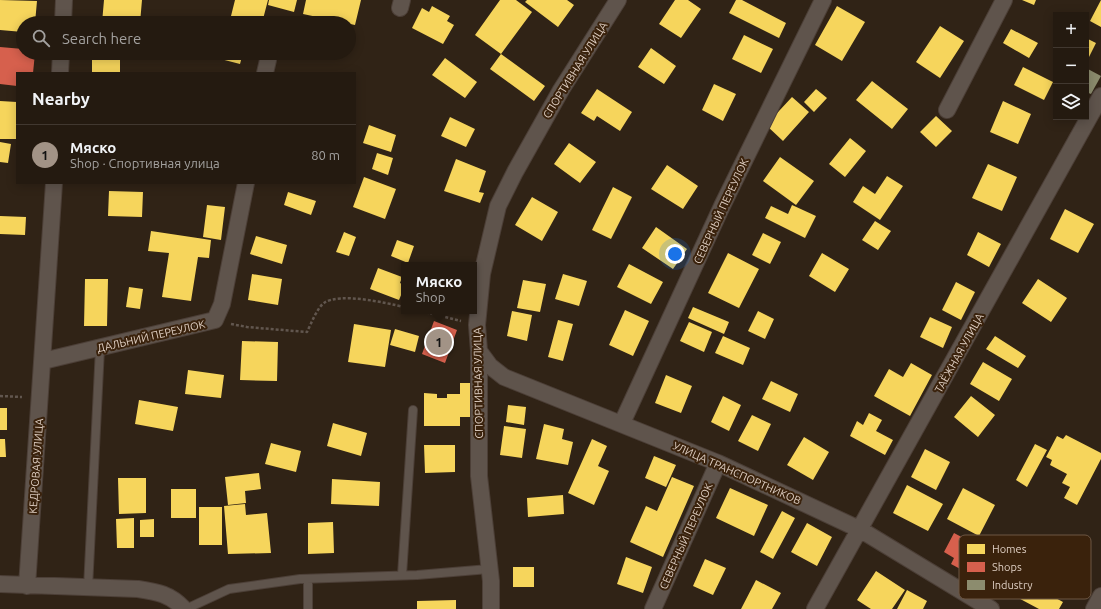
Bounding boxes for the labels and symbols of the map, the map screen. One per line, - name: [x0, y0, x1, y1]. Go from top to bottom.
- street label: СПОРТИВНАЯ УЛИЦА: [540, 19, 610, 120]
- street label: СЕВЕРНЫЙ ПЕРЕУЛОК: [691, 156, 751, 266]
- your location: [665, 244, 685, 264]
- street label: ТАЁЖНАЯ УЛИЦА: [932, 310, 986, 395]
- street label: ДАЛЬНИЙ ПЕРЕУЛОК: [96, 318, 207, 354]
- pin: 1: [426, 327, 452, 357]
- street label: СПОРТИВНАЯ УЛИЦА: [471, 327, 485, 439]
- street label: КЕДРОВАЯ УЛИЦА: [27, 417, 45, 514]
- street label: УЛИЦА ТРАНСПОРТНИКОВ: [671, 439, 803, 507]
- street label: СЕВЕРНЫЙ ПЕРЕУЛОК: [657, 481, 715, 591]
- legend: [959, 535, 1091, 599]
- text: Homes: [992, 543, 1027, 555]
- text: Shops: [992, 561, 1022, 573]
- text: Industry: [992, 579, 1033, 591]

